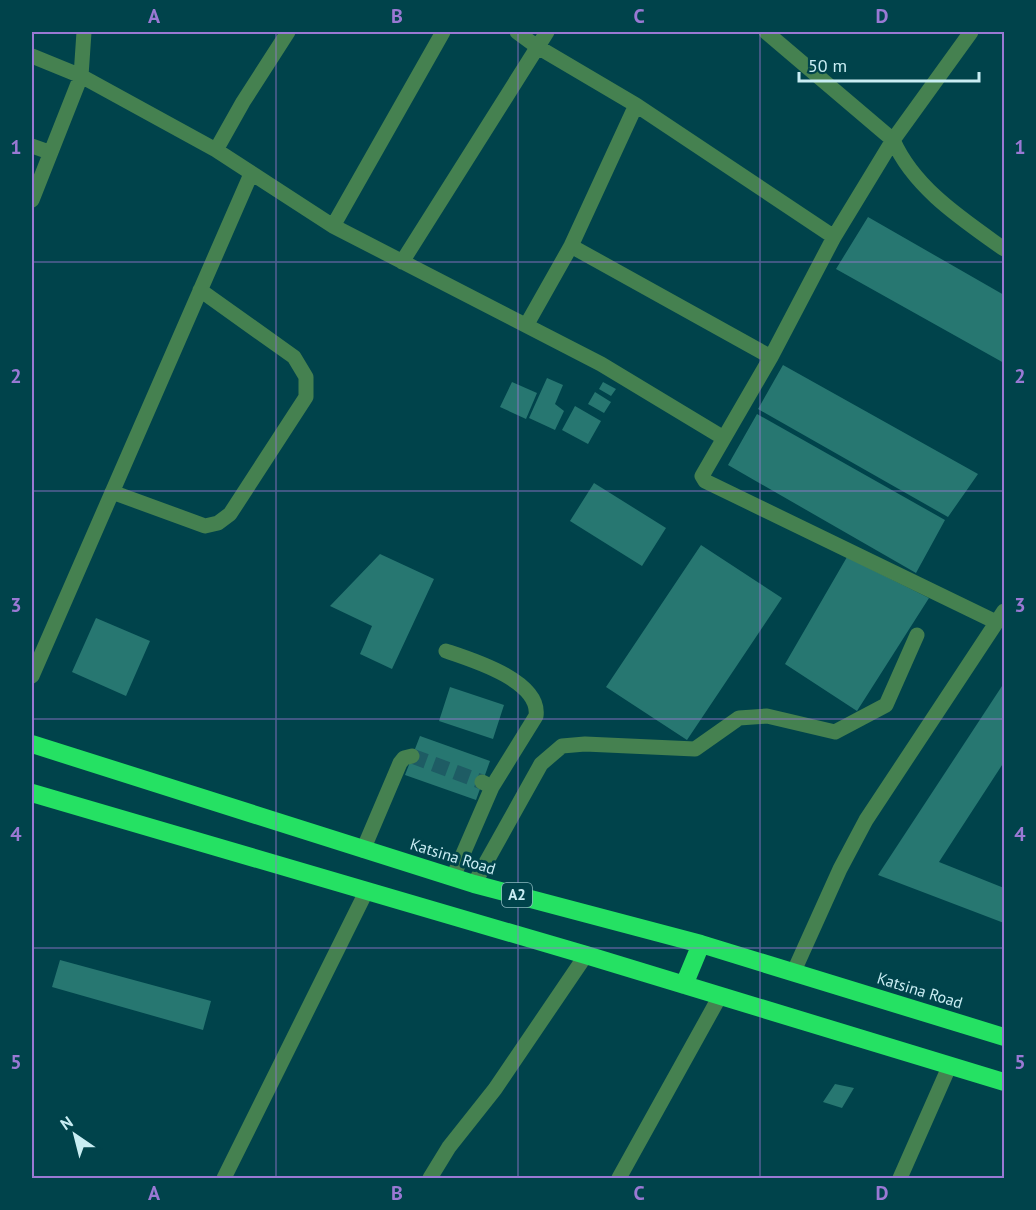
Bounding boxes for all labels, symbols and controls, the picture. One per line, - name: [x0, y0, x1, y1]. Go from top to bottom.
- text: A: [148, 3, 161, 29]
- text: B: [391, 3, 403, 29]
- text: C: [633, 3, 645, 29]
- text: D: [876, 3, 889, 29]
- scale bar: [799, 45, 979, 83]
- text: 50 m: [808, 54, 847, 77]
- text: 1: [10, 134, 22, 160]
- text: 1: [1014, 134, 1026, 160]
- text: 2: [10, 363, 22, 389]
- text: 2: [1014, 363, 1026, 389]
- text: 3: [10, 592, 22, 618]
- text: 3: [1014, 592, 1026, 618]
- text: 4: [10, 821, 22, 847]
- text: 4: [1014, 821, 1026, 847]
- street label: Katsina Road: [408, 833, 498, 879]
- road number: A2: [502, 883, 532, 907]
- street label: Katsina Road: [875, 967, 965, 1013]
- text: 5: [10, 1049, 22, 1075]
- text: 5: [1014, 1049, 1026, 1075]
- north arrow: [45, 1105, 105, 1165]
- text: N: [56, 1112, 76, 1134]
- text: A: [148, 1180, 161, 1206]
- text: B: [391, 1180, 403, 1206]
- text: C: [633, 1180, 645, 1206]
- text: D: [876, 1180, 889, 1206]

